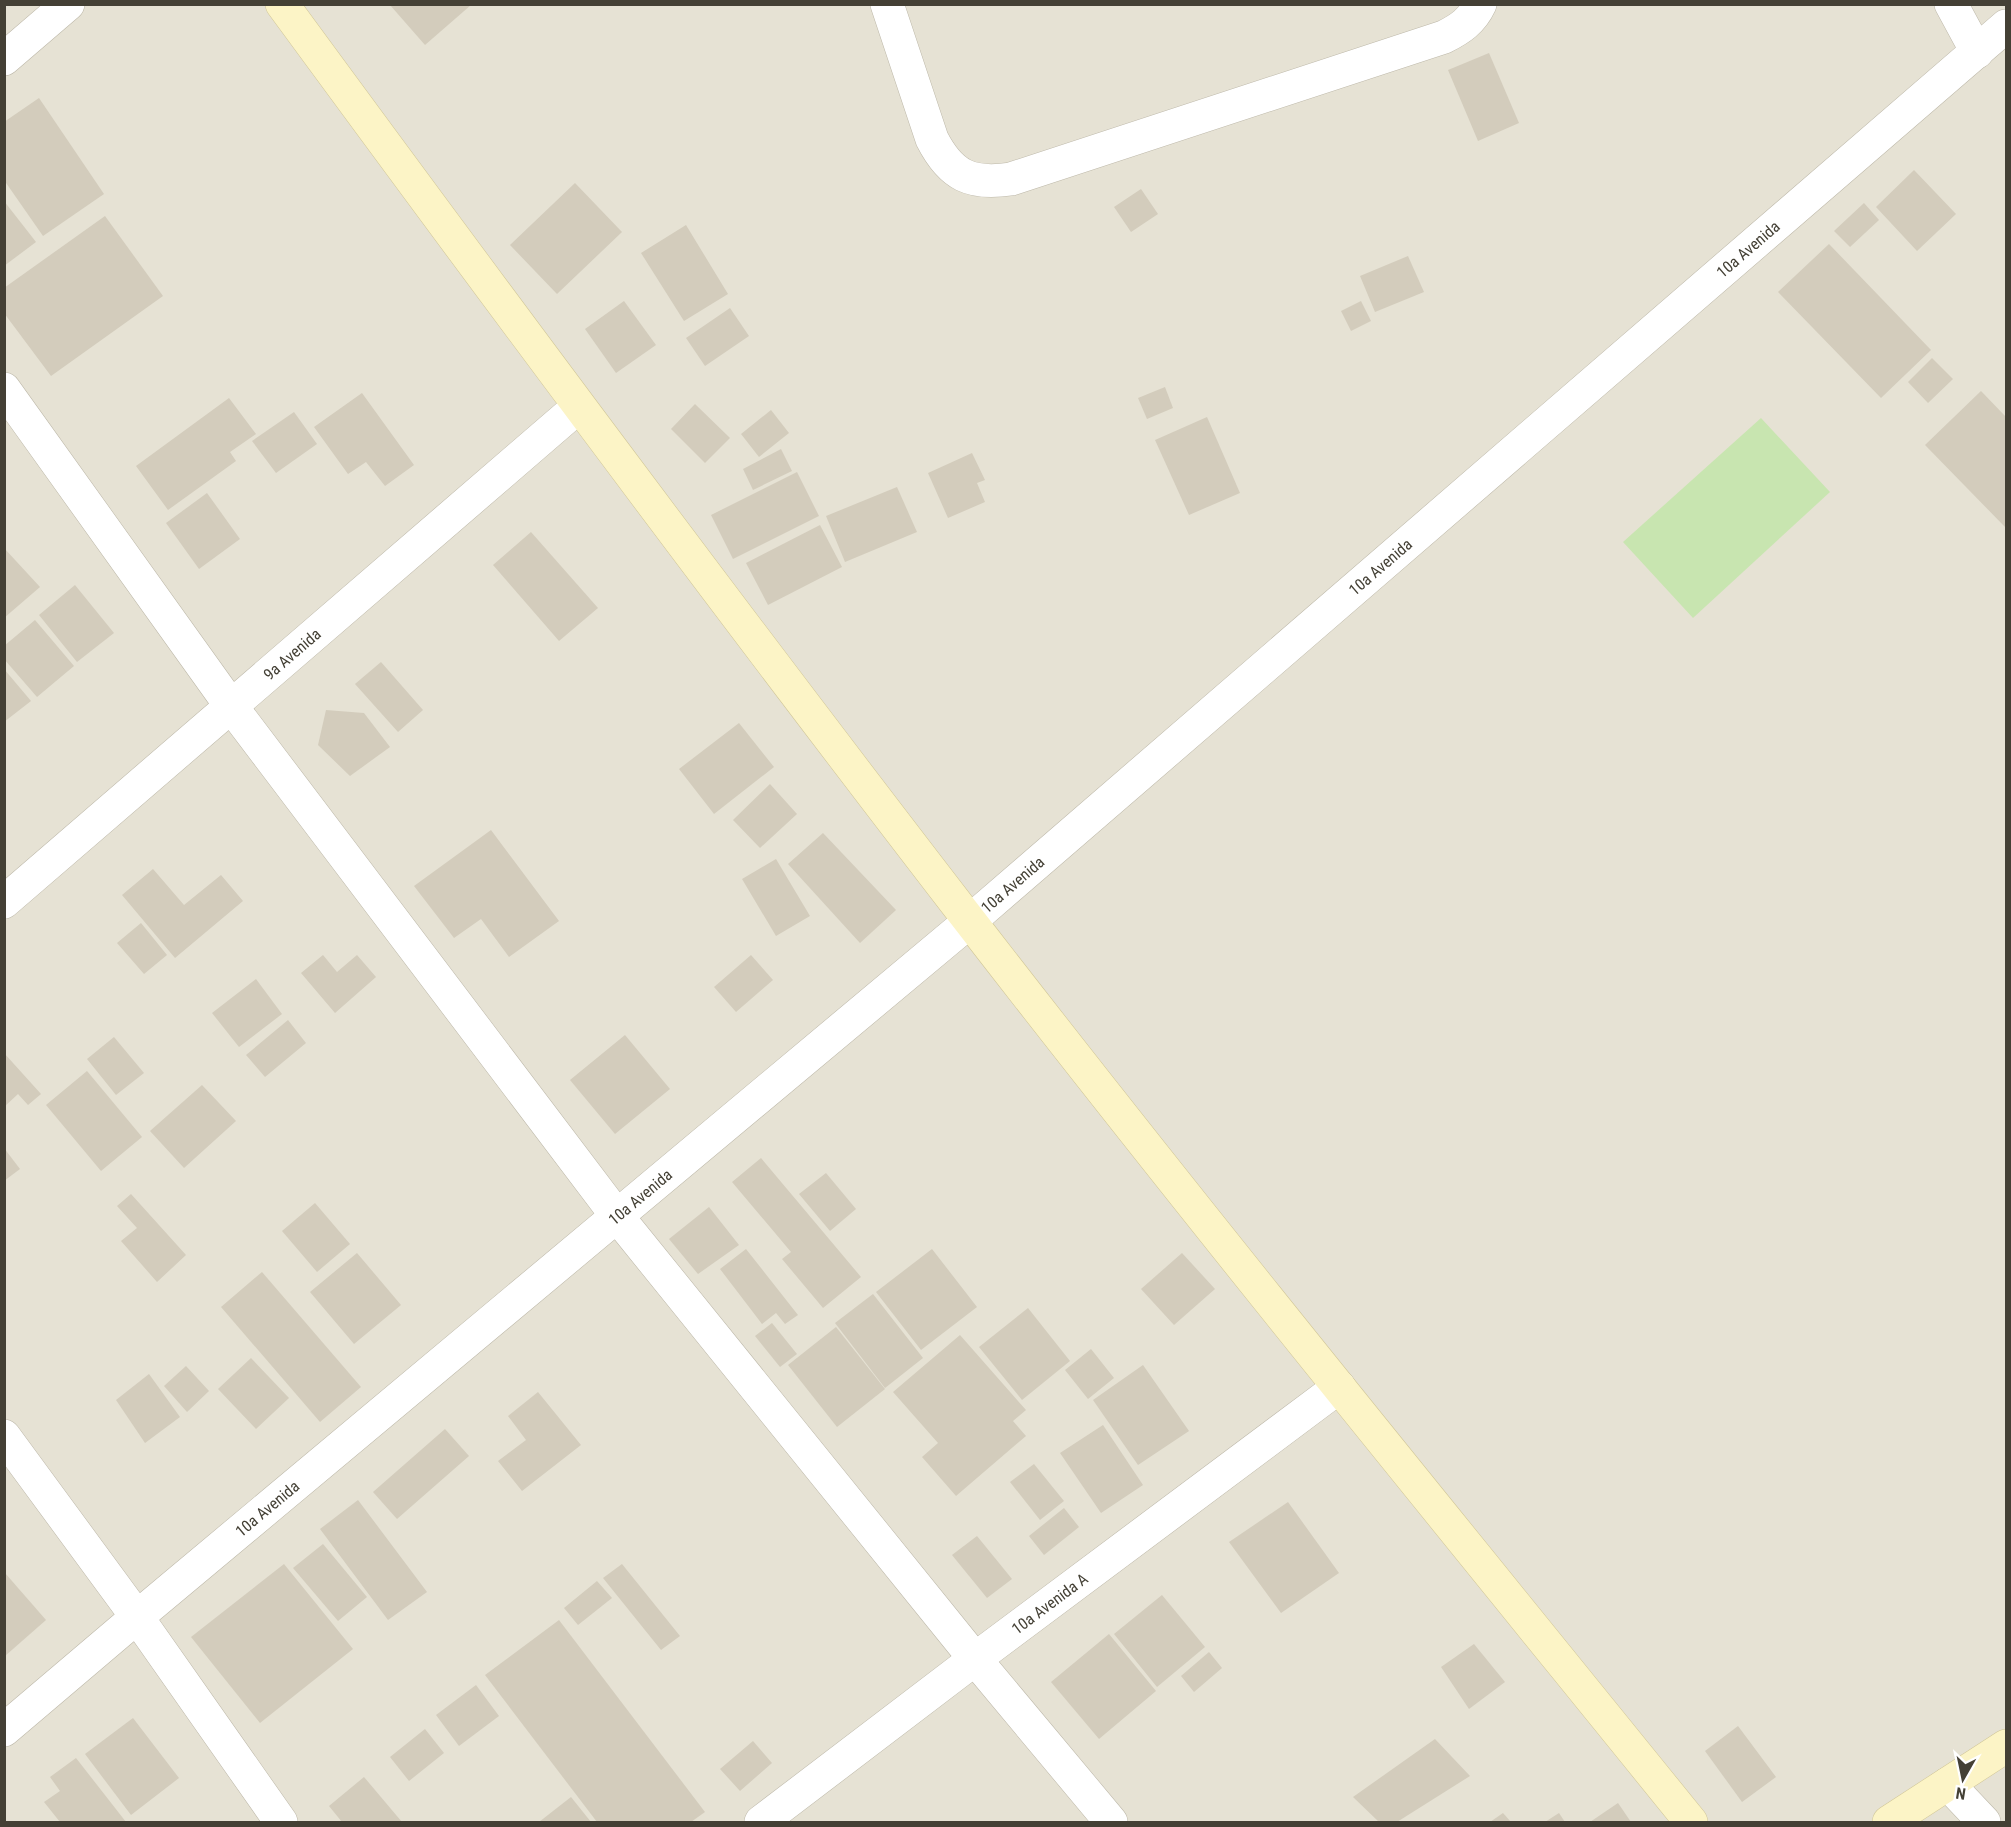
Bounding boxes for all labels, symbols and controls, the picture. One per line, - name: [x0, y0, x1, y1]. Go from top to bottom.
- street label: 10a Avenida: [1713, 217, 1784, 282]
- street label: 10a Avenida: [1345, 535, 1416, 600]
- street label: 9a Avenida: [260, 624, 325, 684]
- street label: 10a Avenida: [977, 852, 1048, 917]
- street label: 10a Avenida: [605, 1165, 676, 1229]
- street label: 10a Avenida: [232, 1477, 303, 1541]
- street label: 10a Avenida A: [1008, 1569, 1092, 1638]
- north arrow: [1933, 1749, 1993, 1809]
- text: N: [1954, 1783, 1967, 1803]

